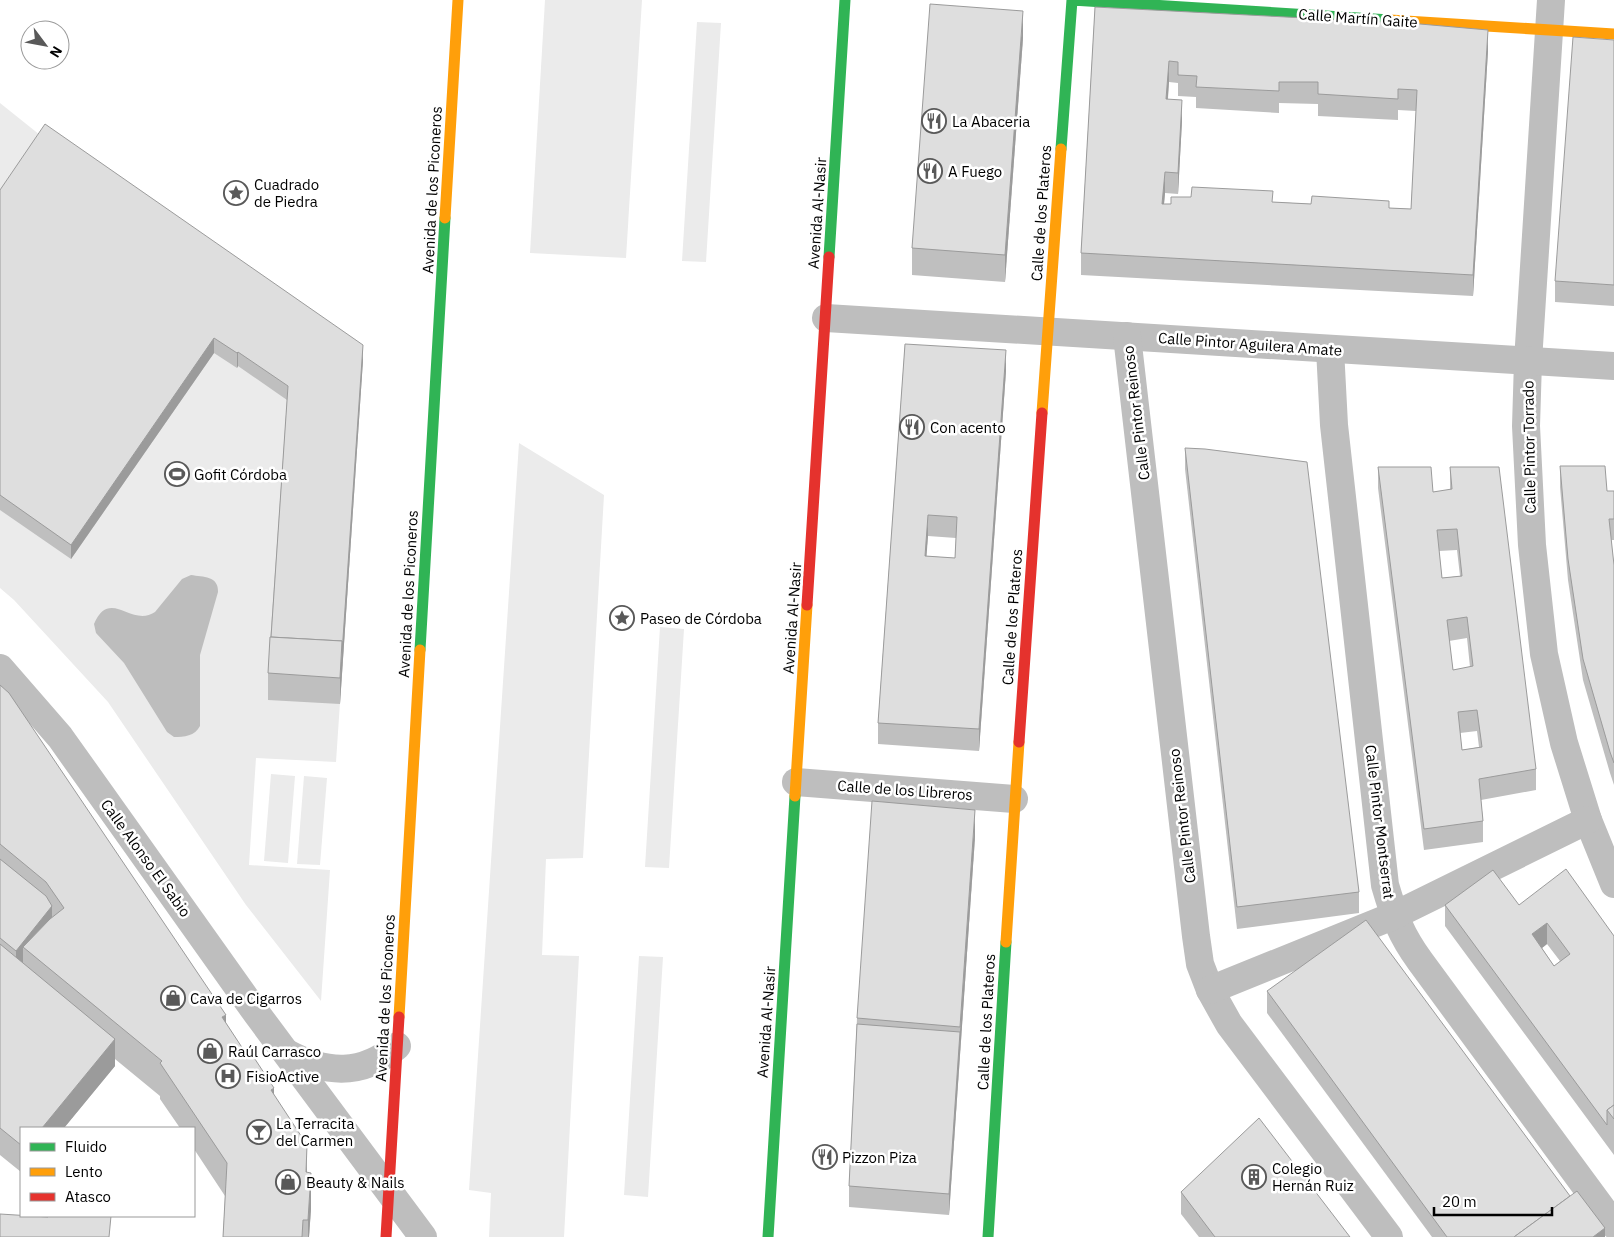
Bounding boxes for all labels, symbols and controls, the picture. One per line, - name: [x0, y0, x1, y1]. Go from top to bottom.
- street label: Calle Martín Gaite: [1298, 4, 1418, 32]
- north arrow: [20, 20, 70, 70]
- text: N: [46, 43, 66, 61]
- street label: Avenida de los Piconeros: [418, 106, 446, 274]
- restaurant icon: La Abaceria: [921, 108, 947, 134]
- place label: La Abaceria: [952, 112, 1030, 131]
- street label: Calle de los Plateros: [1027, 144, 1055, 282]
- street label: Avenida Al-Nasir: [804, 156, 830, 270]
- restaurant icon: A Fuego: [917, 158, 943, 184]
- place label: A Fuego: [948, 162, 1002, 181]
- place label: Cuadrado de Piedra: [254, 175, 319, 211]
- place icon: Cuadrado de Piedra: [223, 180, 249, 206]
- street label: Calle Pintor Aguilera Amate: [1157, 328, 1343, 360]
- street label: Calle Pintor Reinoso: [1118, 345, 1154, 481]
- street label: Calle Pintor Torrado: [1518, 380, 1540, 514]
- restaurant icon: Con acento: [899, 414, 925, 440]
- place label: Con acento: [930, 418, 1006, 437]
- sports icon: Gofit Córdoba: [164, 461, 190, 487]
- place label: Gofit Córdoba: [194, 465, 287, 484]
- street label: Avenida de los Piconeros: [394, 510, 422, 678]
- street label: Calle de los Plateros: [998, 548, 1026, 686]
- street label: Avenida Al-Nasir: [779, 561, 805, 675]
- place icon: Paseo de Córdoba: [609, 605, 635, 631]
- place label: Paseo de Córdoba: [640, 609, 762, 628]
- street label: Calle Pintor Montserrat: [1361, 744, 1399, 900]
- street label: Calle Pintor Reinoso: [1164, 748, 1200, 884]
- street label: Calle de los Libreros: [837, 776, 973, 804]
- street label: Calle Alonso El Sabio: [97, 795, 195, 921]
- street label: Avenida de los Piconeros: [371, 914, 399, 1082]
- street label: Calle de los Plateros: [973, 953, 999, 1091]
- street label: Avenida Al-Nasir: [753, 965, 779, 1079]
- shop icon: Cava de Cigarros: [160, 985, 186, 1011]
- place label: Cava de Cigarros: [190, 989, 302, 1008]
- shop icon: Raúl Carrasco: [197, 1038, 223, 1064]
- place label: Raúl Carrasco: [228, 1042, 321, 1061]
- hospital icon: FisioActive: [215, 1063, 241, 1089]
- place label: FisioActive: [246, 1067, 319, 1086]
- place label: La Terracita del Carmen: [276, 1114, 354, 1150]
- bar icon: La Terracita del Carmen: [246, 1119, 272, 1145]
- legend: [20, 1127, 195, 1217]
- text: Fluido: [65, 1137, 107, 1156]
- restaurant icon: Pizzon Piza: [812, 1144, 838, 1170]
- place label: Pizzon Piza: [842, 1148, 917, 1167]
- place label: Colegio Hernán Ruiz: [1272, 1159, 1354, 1195]
- text: Lento: [65, 1162, 103, 1181]
- building icon: Colegio Hernán Ruiz: [1241, 1164, 1267, 1190]
- shop icon: Beauty & Nails: [275, 1169, 301, 1195]
- place label: Beauty & Nails: [306, 1173, 405, 1192]
- scale bar: [1434, 1184, 1552, 1216]
- text: Atasco: [65, 1187, 111, 1206]
- text: 20 m: [1442, 1192, 1477, 1211]

